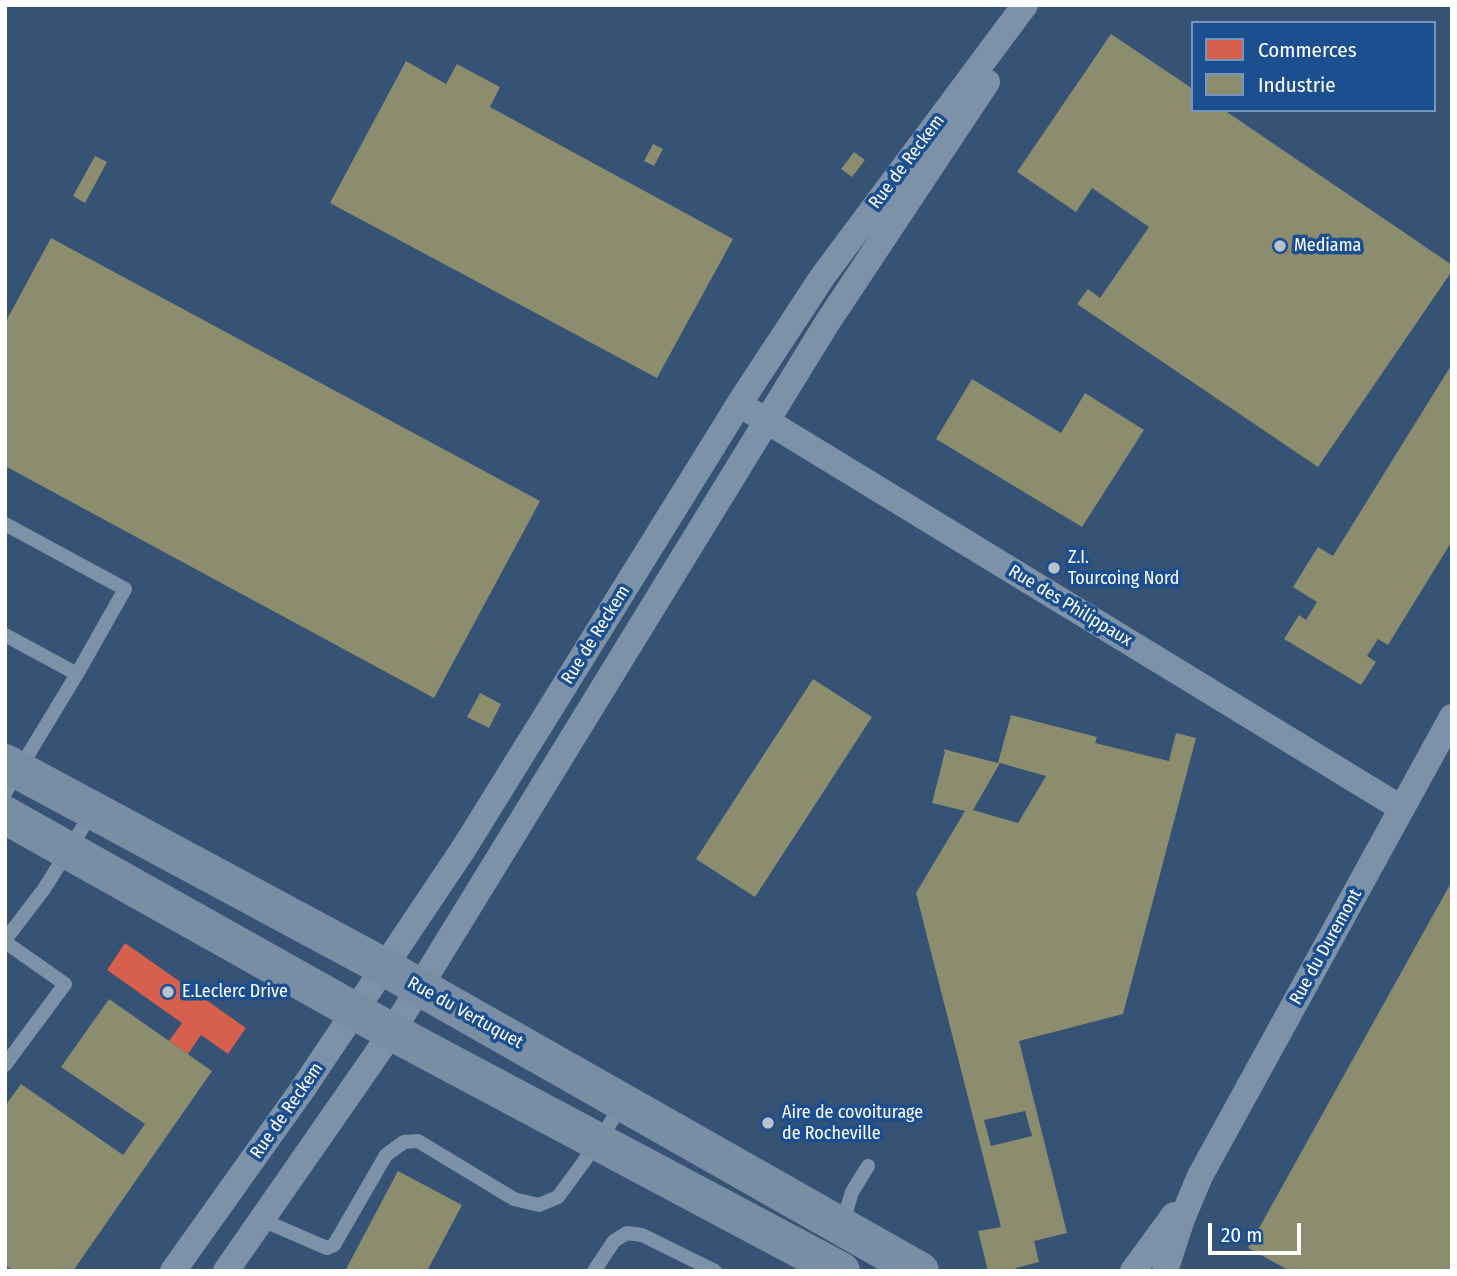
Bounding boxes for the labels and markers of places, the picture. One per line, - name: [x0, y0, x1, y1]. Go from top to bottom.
- place label: Mediama: [1294, 235, 1361, 257]
- marker: Mediama: [1272, 238, 1288, 254]
- place label: Z.I. Tourcoing Nord: [1068, 547, 1179, 590]
- marker: Z.I. Tourcoing Nord: [1046, 560, 1062, 576]
- place label: E.Leclerc Drive: [182, 981, 288, 1003]
- marker: E.Leclerc Drive: [160, 984, 176, 1000]
- place label: Aire de covoiturage de Rocheville: [782, 1102, 923, 1144]
- marker: Aire de covoiturage de Rocheville: [760, 1115, 776, 1131]

